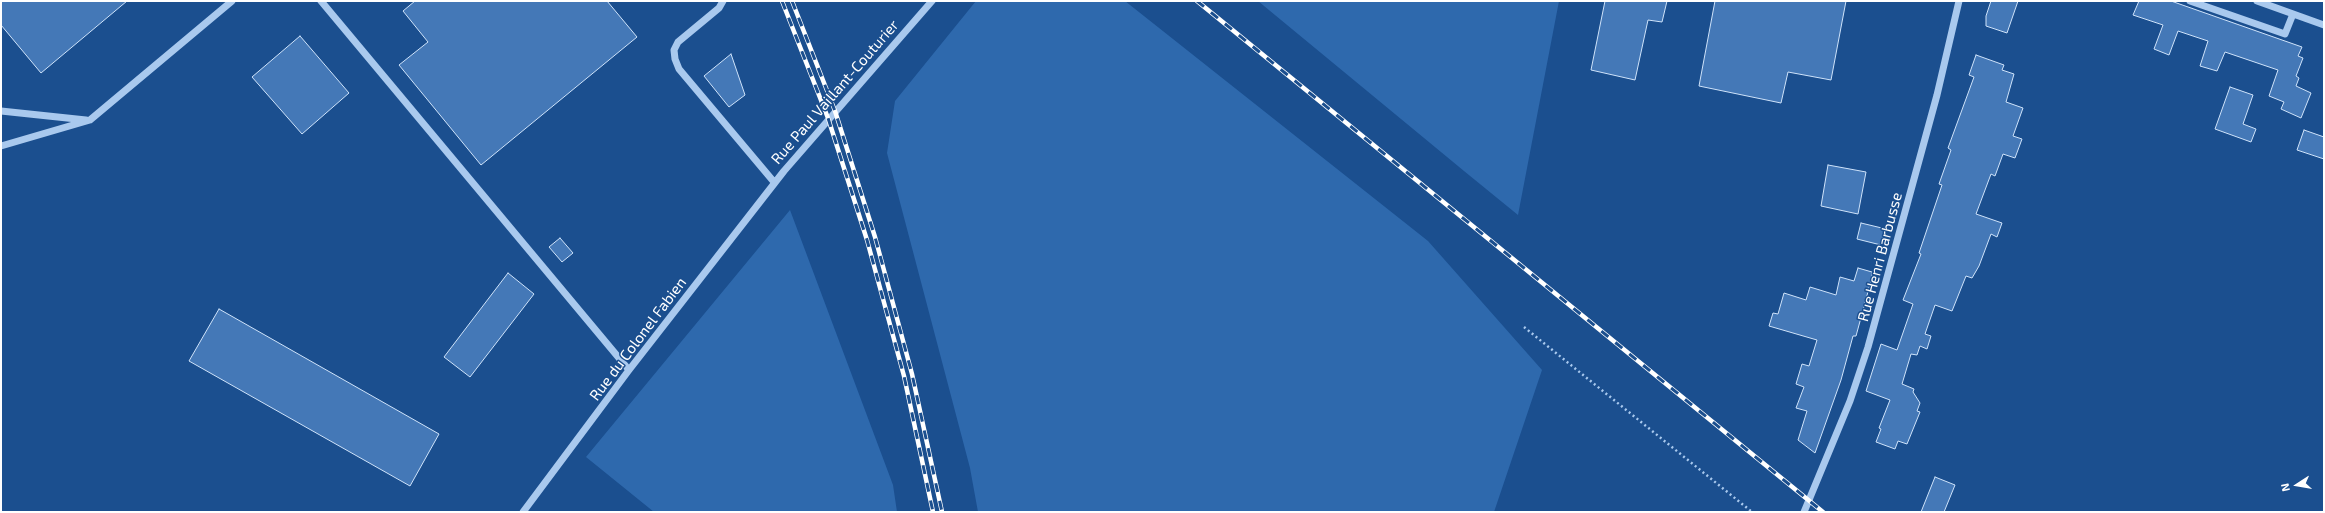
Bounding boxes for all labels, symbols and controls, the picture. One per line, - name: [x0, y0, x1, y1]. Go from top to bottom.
- street label: Rue Paul Vaillant-Couturier: [767, 16, 903, 168]
- street label: Rue Henri Barbusse: [1854, 190, 1906, 324]
- street label: Rue du Colonel Fabien: [586, 274, 690, 404]
- north arrow: [2277, 465, 2317, 505]
- text: N: [2278, 482, 2292, 493]

